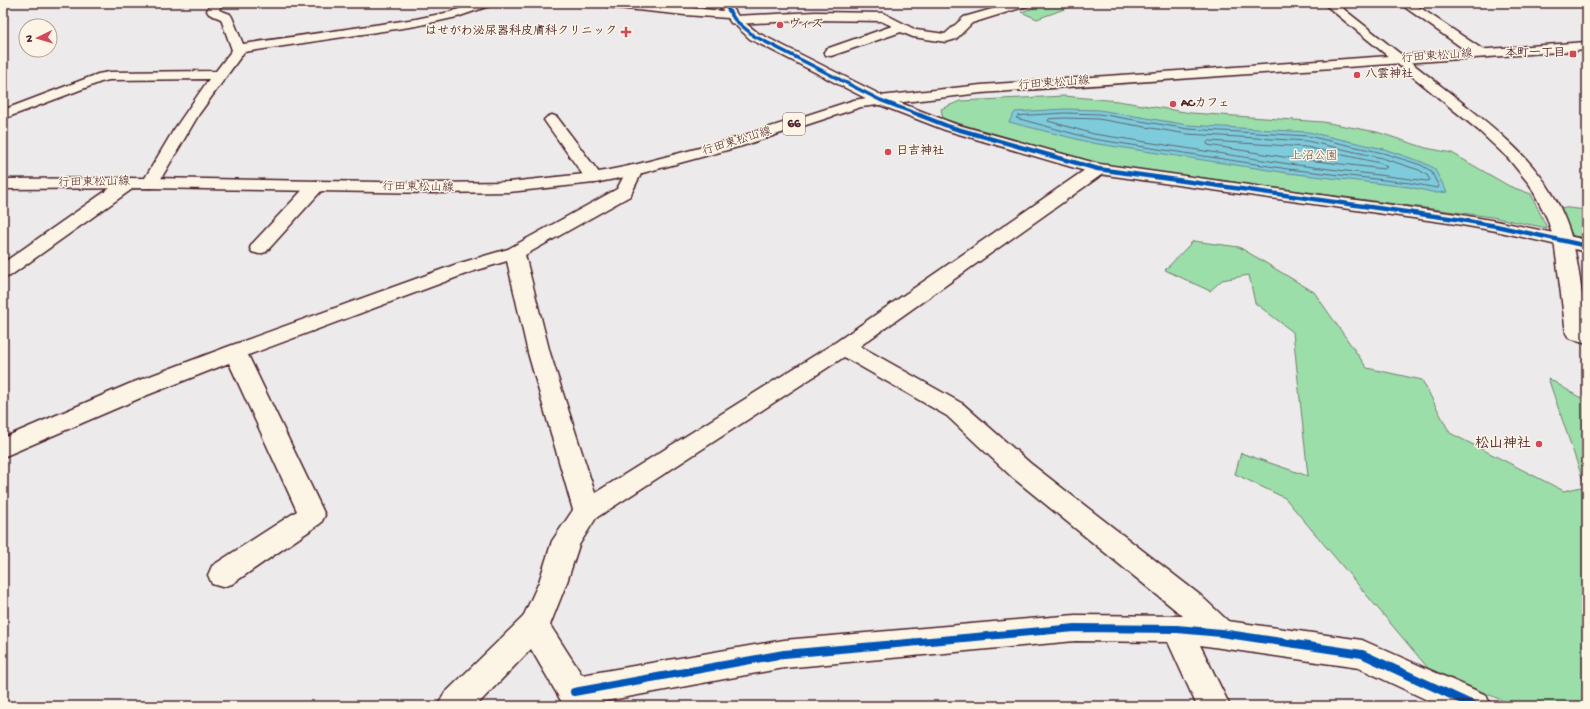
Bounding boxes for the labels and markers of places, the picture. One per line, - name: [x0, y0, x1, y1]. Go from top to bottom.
- place label: ヴィズ: [788, 18, 823, 32]
- marker: ヴィズ: [775, 20, 785, 30]
- place label: はせがわ泌尿器科皮膚科クリニック: [425, 24, 617, 39]
- marker: はせがわ泌尿器科皮膚科クリニック: [620, 26, 632, 38]
- place label: 本町一丁目: [1505, 46, 1565, 61]
- marker: 本町一丁目: [1568, 49, 1578, 59]
- place label: 八雲神社: [1365, 67, 1413, 82]
- marker: 八雲神社: [1352, 70, 1362, 80]
- place label: ACカフェ: [1180, 97, 1230, 111]
- marker: ACカフェ: [1168, 99, 1178, 109]
- place label: 日吉神社: [896, 144, 944, 159]
- marker: 日吉神社: [883, 147, 893, 157]
- place label: 松山神社: [1475, 435, 1531, 453]
- marker: 松山神社: [1534, 439, 1544, 449]

